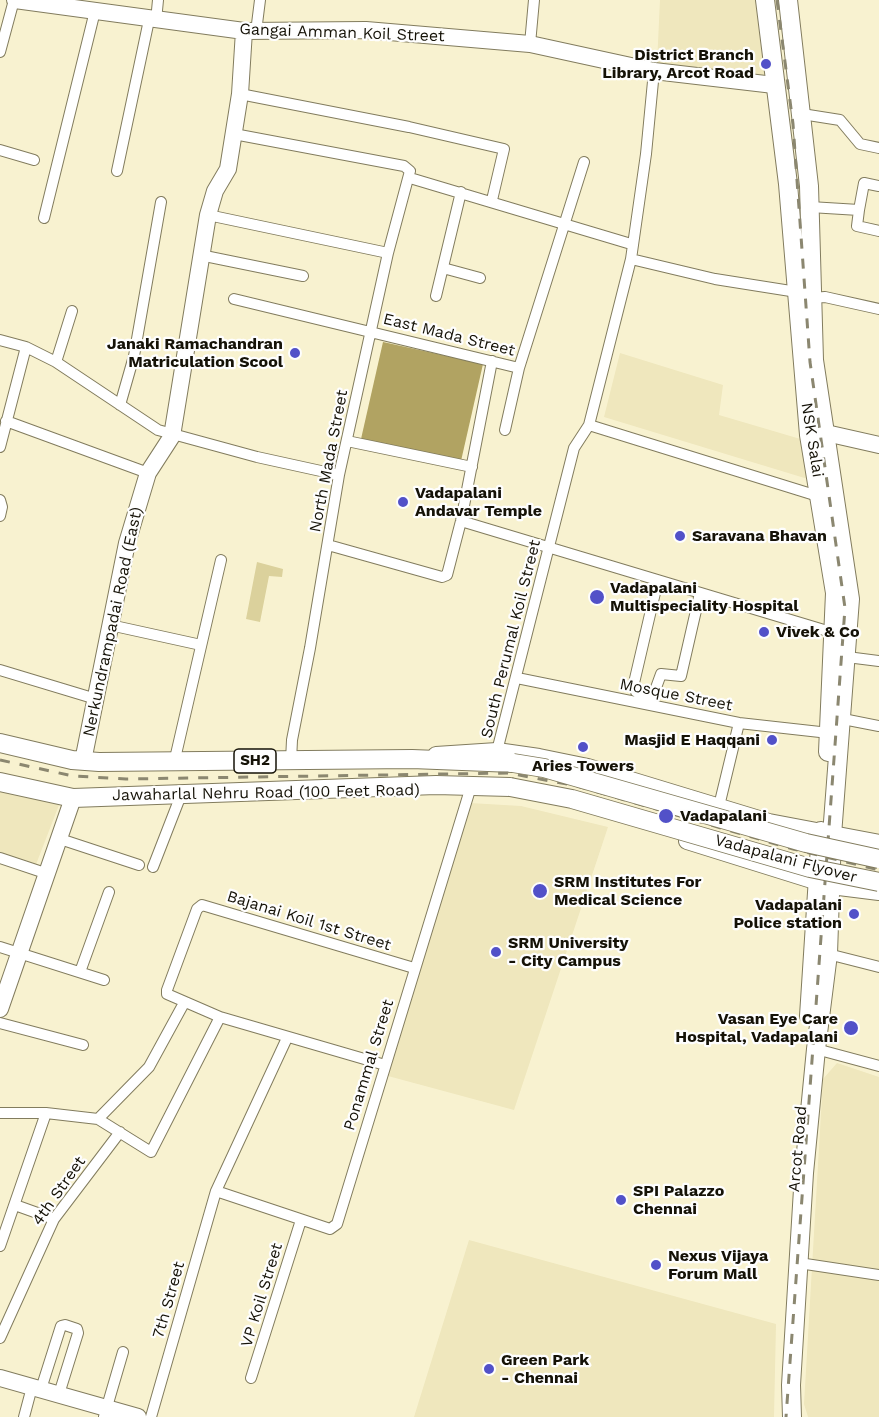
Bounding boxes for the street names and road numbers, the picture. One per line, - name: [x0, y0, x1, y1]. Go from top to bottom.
- street label: Gangai Amman Koil Street: [239, 20, 445, 46]
- street label: East Mada Street: [381, 309, 517, 361]
- street label: North Mada Street: [306, 388, 352, 534]
- street label: NSK Salai: [797, 401, 827, 479]
- street label: Nerkundrampadai Road (East): [79, 505, 147, 739]
- street label: South Perumal Koil Street: [477, 538, 545, 740]
- street label: Mosque Street: [618, 675, 734, 715]
- road number: SH2: [234, 749, 276, 773]
- street label: Jawaharlal Nehru Road (100 Feet Road): [112, 781, 420, 805]
- street label: Vadapalani Flyover: [713, 831, 859, 887]
- street label: Bajanai Koil 1st Street: [225, 887, 393, 955]
- street label: Ponammal Street: [340, 997, 398, 1133]
- street label: Arcot Road: [785, 1105, 811, 1193]
- street label: 4th Street: [28, 1153, 90, 1229]
- street label: VP Koil Street: [237, 1241, 287, 1349]
- street label: 7th Street: [149, 1259, 189, 1341]

